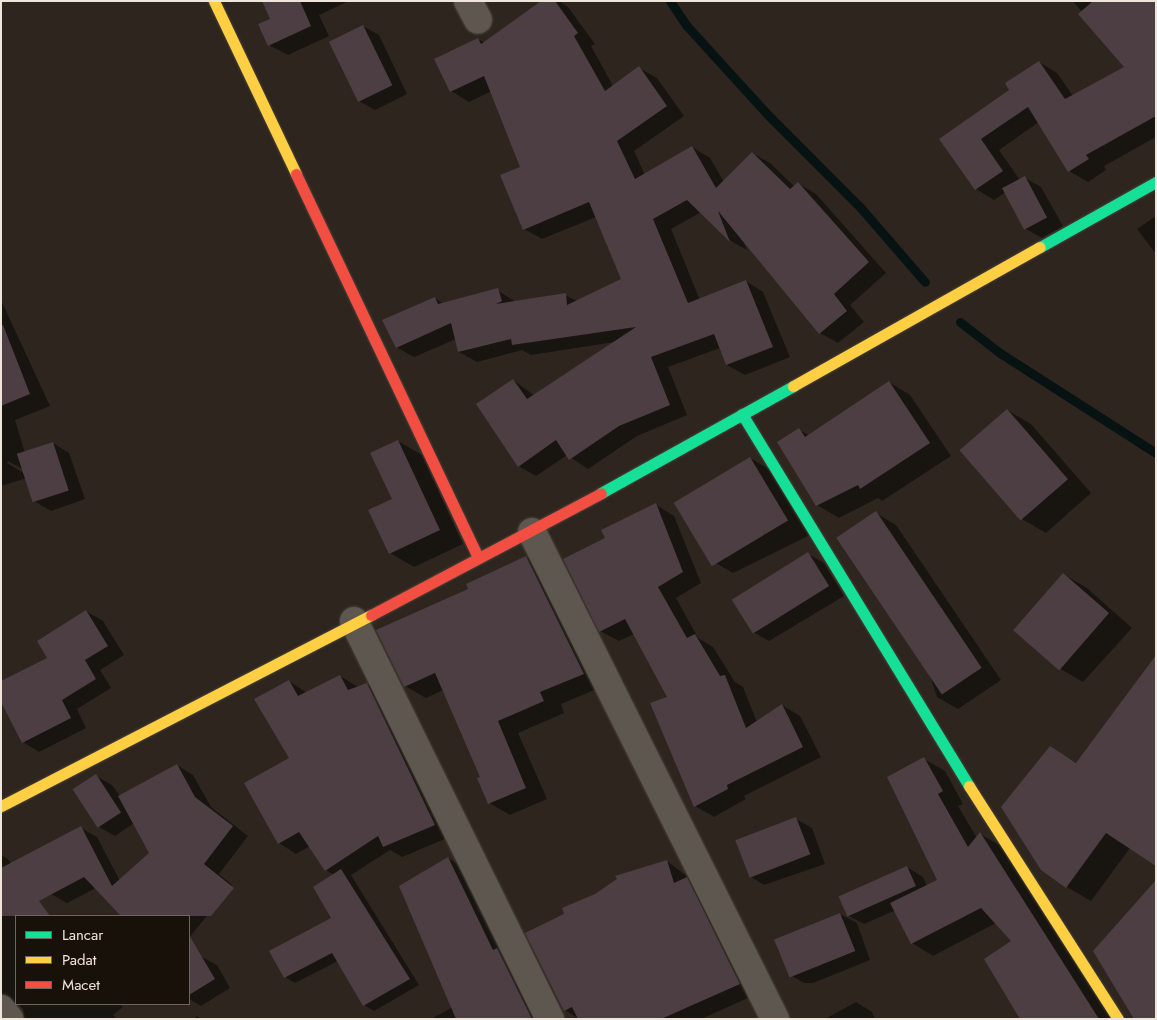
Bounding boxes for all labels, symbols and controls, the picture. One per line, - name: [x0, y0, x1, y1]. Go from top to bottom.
- legend: [15, 915, 190, 1005]
- text: Lancar: [62, 924, 103, 946]
- text: Padat: [62, 949, 96, 971]
- text: Macet: [62, 974, 100, 996]

